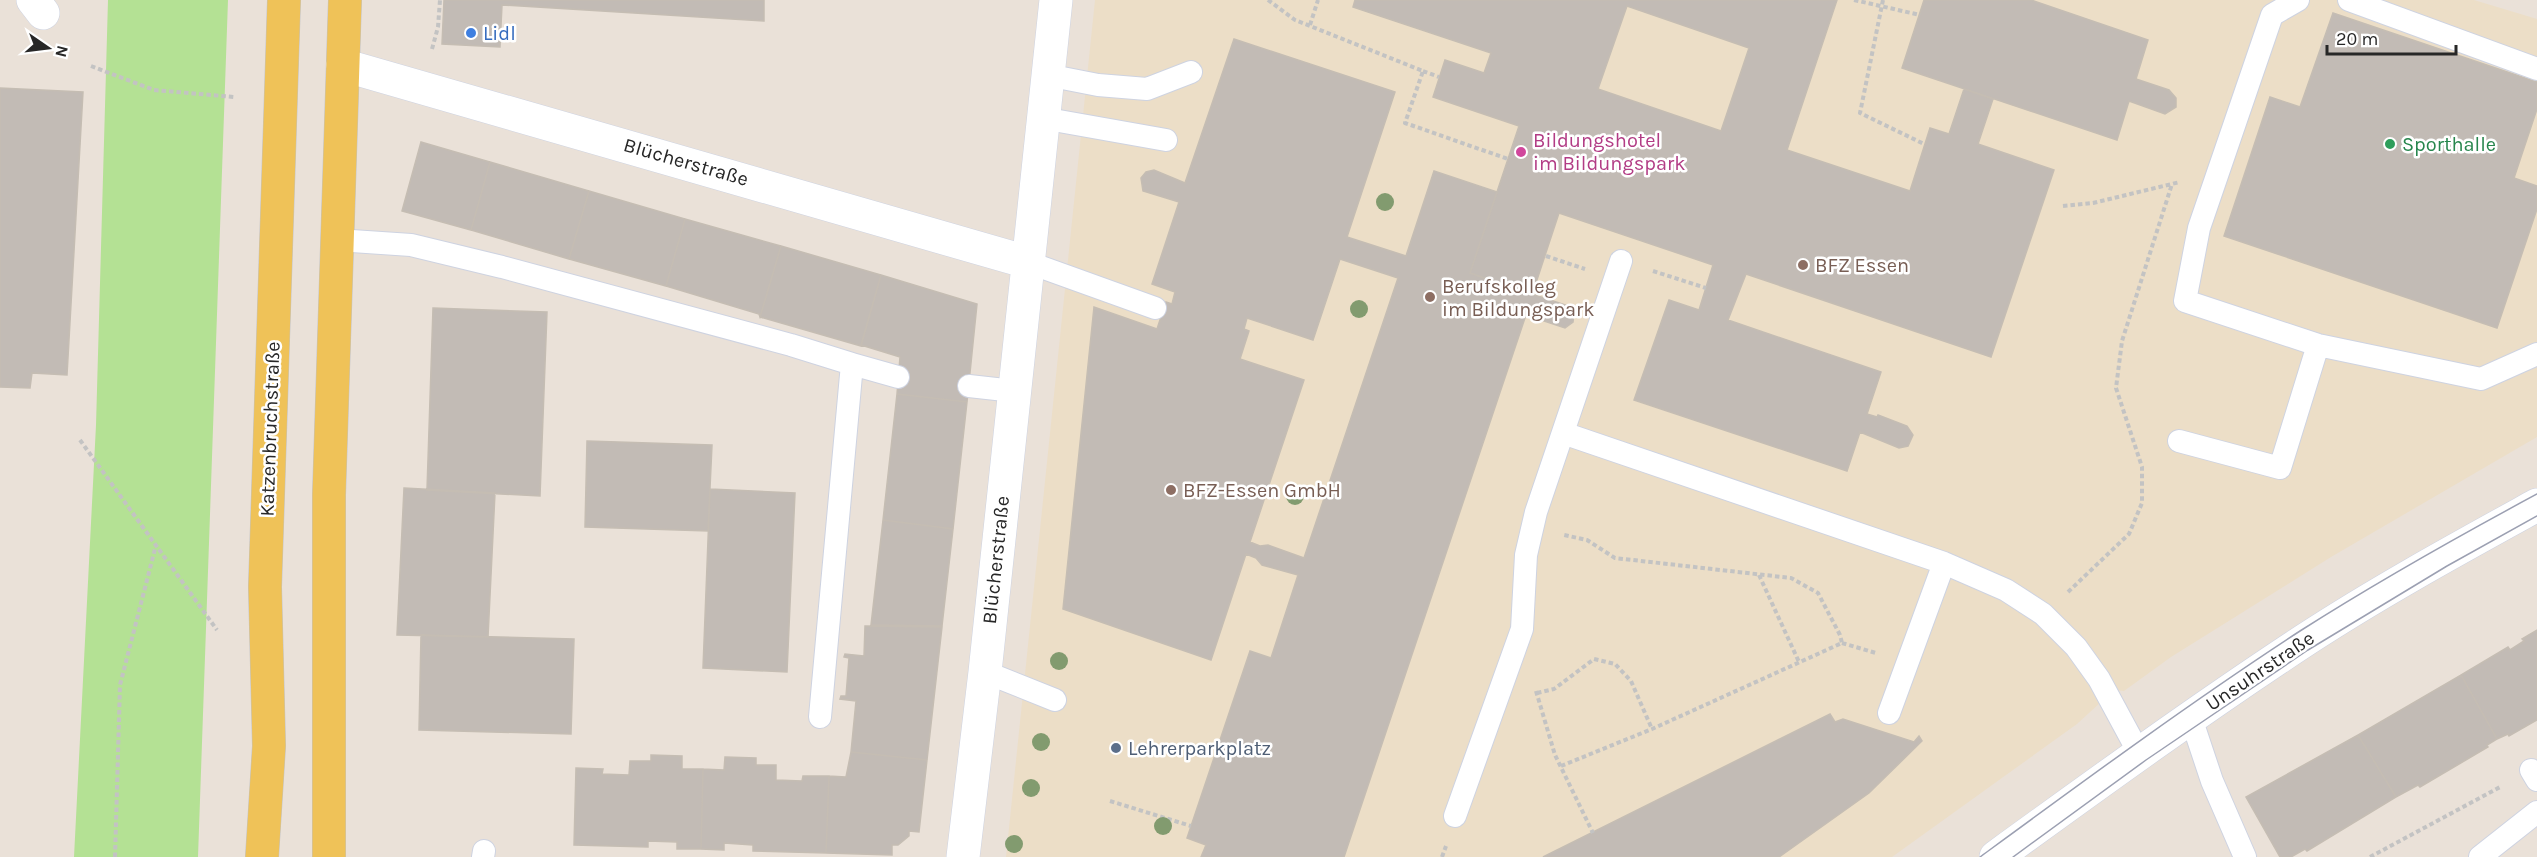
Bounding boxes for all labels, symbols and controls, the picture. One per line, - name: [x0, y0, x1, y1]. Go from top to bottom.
- north arrow: [18, 18, 78, 78]
- scale bar: [2327, 18, 2456, 56]
- place label: Lidl: [483, 22, 516, 45]
- marker: Lidl: [464, 26, 478, 40]
- text: 20 m: [2336, 28, 2378, 50]
- text: N: [51, 44, 73, 59]
- place label: Bildungshotel im Bildungspark: [1533, 129, 1685, 175]
- street label: Blücherstraße: [621, 133, 751, 191]
- place label: Sporthalle: [2402, 133, 2496, 156]
- marker: Sporthalle: [2383, 137, 2397, 151]
- marker: Bildungshotel im Bildungspark: [1514, 145, 1528, 159]
- place label: BFZ Essen: [1815, 254, 1909, 277]
- marker: BFZ Essen: [1796, 258, 1810, 272]
- place label: Berufskolleg im Bildungspark: [1442, 275, 1594, 321]
- marker: Berufskolleg im Bildungspark: [1423, 290, 1437, 304]
- street label: Katzenbruchstraße: [255, 341, 285, 517]
- place label: BFZ-Essen GmbH: [1183, 479, 1341, 502]
- marker: BFZ-Essen GmbH: [1164, 483, 1178, 497]
- street label: Blücherstraße: [978, 495, 1014, 625]
- street label: Unsuhrstraße: [2201, 626, 2319, 716]
- place label: Lehrerparkplatz: [1128, 737, 1271, 760]
- marker: Lehrerparkplatz: [1109, 741, 1123, 755]

